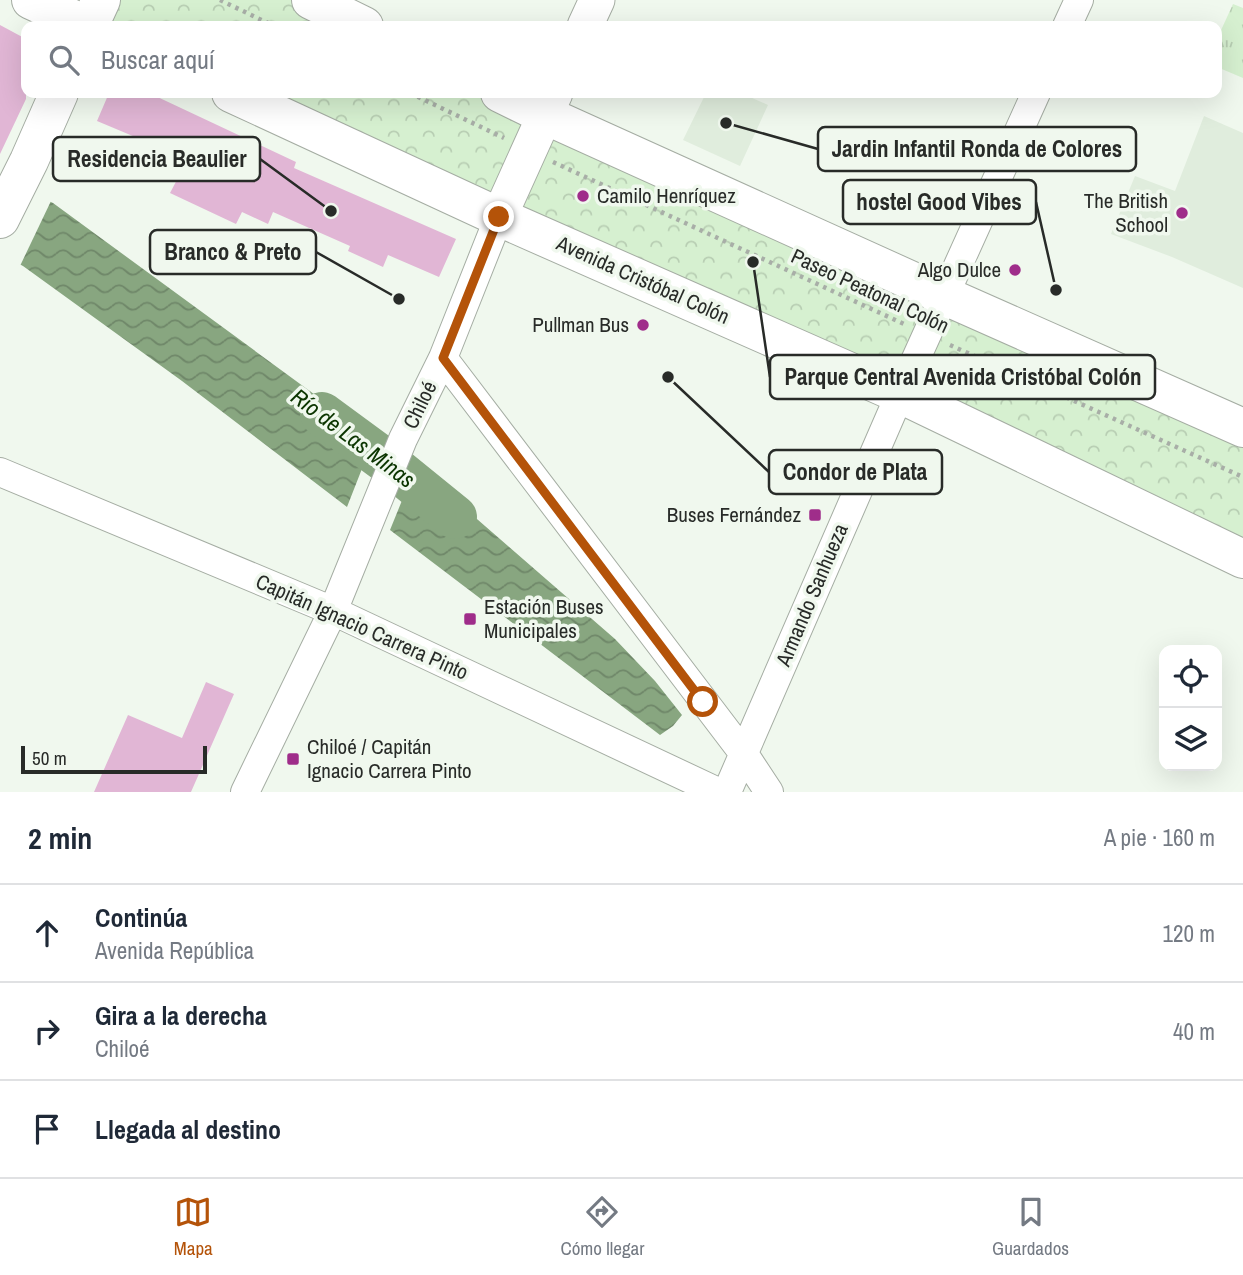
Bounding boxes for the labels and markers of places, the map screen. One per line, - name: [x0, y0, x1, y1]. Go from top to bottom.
- callout: Jardin Infantil Ronda de Colores: [818, 127, 1136, 171]
- callout: Residencia Beaulier: [53, 137, 260, 181]
- callout: hostel Good Vibes: [843, 180, 1036, 224]
- place label: Camilo Henríquez: [597, 181, 736, 210]
- place label: The British School: [1084, 186, 1168, 239]
- marker: Camilo Henríquez: [575, 188, 591, 204]
- marker: The British School: [1174, 205, 1190, 221]
- callout: Branco & Preto: [150, 230, 316, 274]
- place label: Algo Dulce: [917, 255, 1001, 284]
- marker: Algo Dulce: [1007, 262, 1023, 278]
- place label: Pullman Bus: [532, 310, 629, 339]
- marker: Pullman Bus: [635, 317, 651, 333]
- callout: Parque Central Avenida Cristóbal Colón: [770, 355, 1155, 399]
- callout: Condor de Plata: [769, 450, 942, 494]
- place label: Buses Fernández: [667, 500, 801, 529]
- marker: Buses Fernández: [807, 507, 823, 523]
- place label: Estación Buses Municipales: [484, 592, 604, 645]
- marker: Estación Buses Municipales: [462, 611, 478, 627]
- place label: Chiloé / Capitán Ignacio Carrera Pinto: [307, 732, 472, 785]
- marker: Chiloé / Capitán Ignacio Carrera Pinto: [285, 751, 301, 767]

